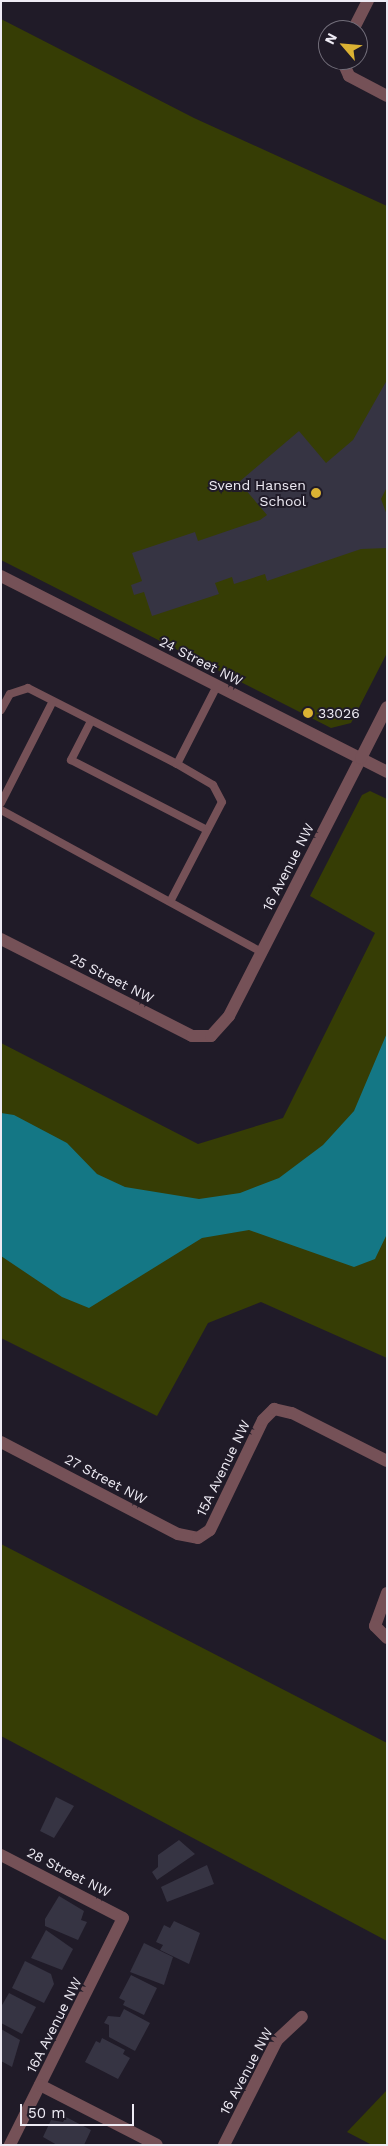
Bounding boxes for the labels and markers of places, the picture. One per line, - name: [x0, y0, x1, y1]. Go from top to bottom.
- place label: Svend Hansen School: [209, 477, 306, 510]
- marker: Svend Hansen School: [310, 487, 322, 499]
- place label: 33026: [318, 705, 360, 721]
- marker: 33026: [302, 707, 314, 719]

